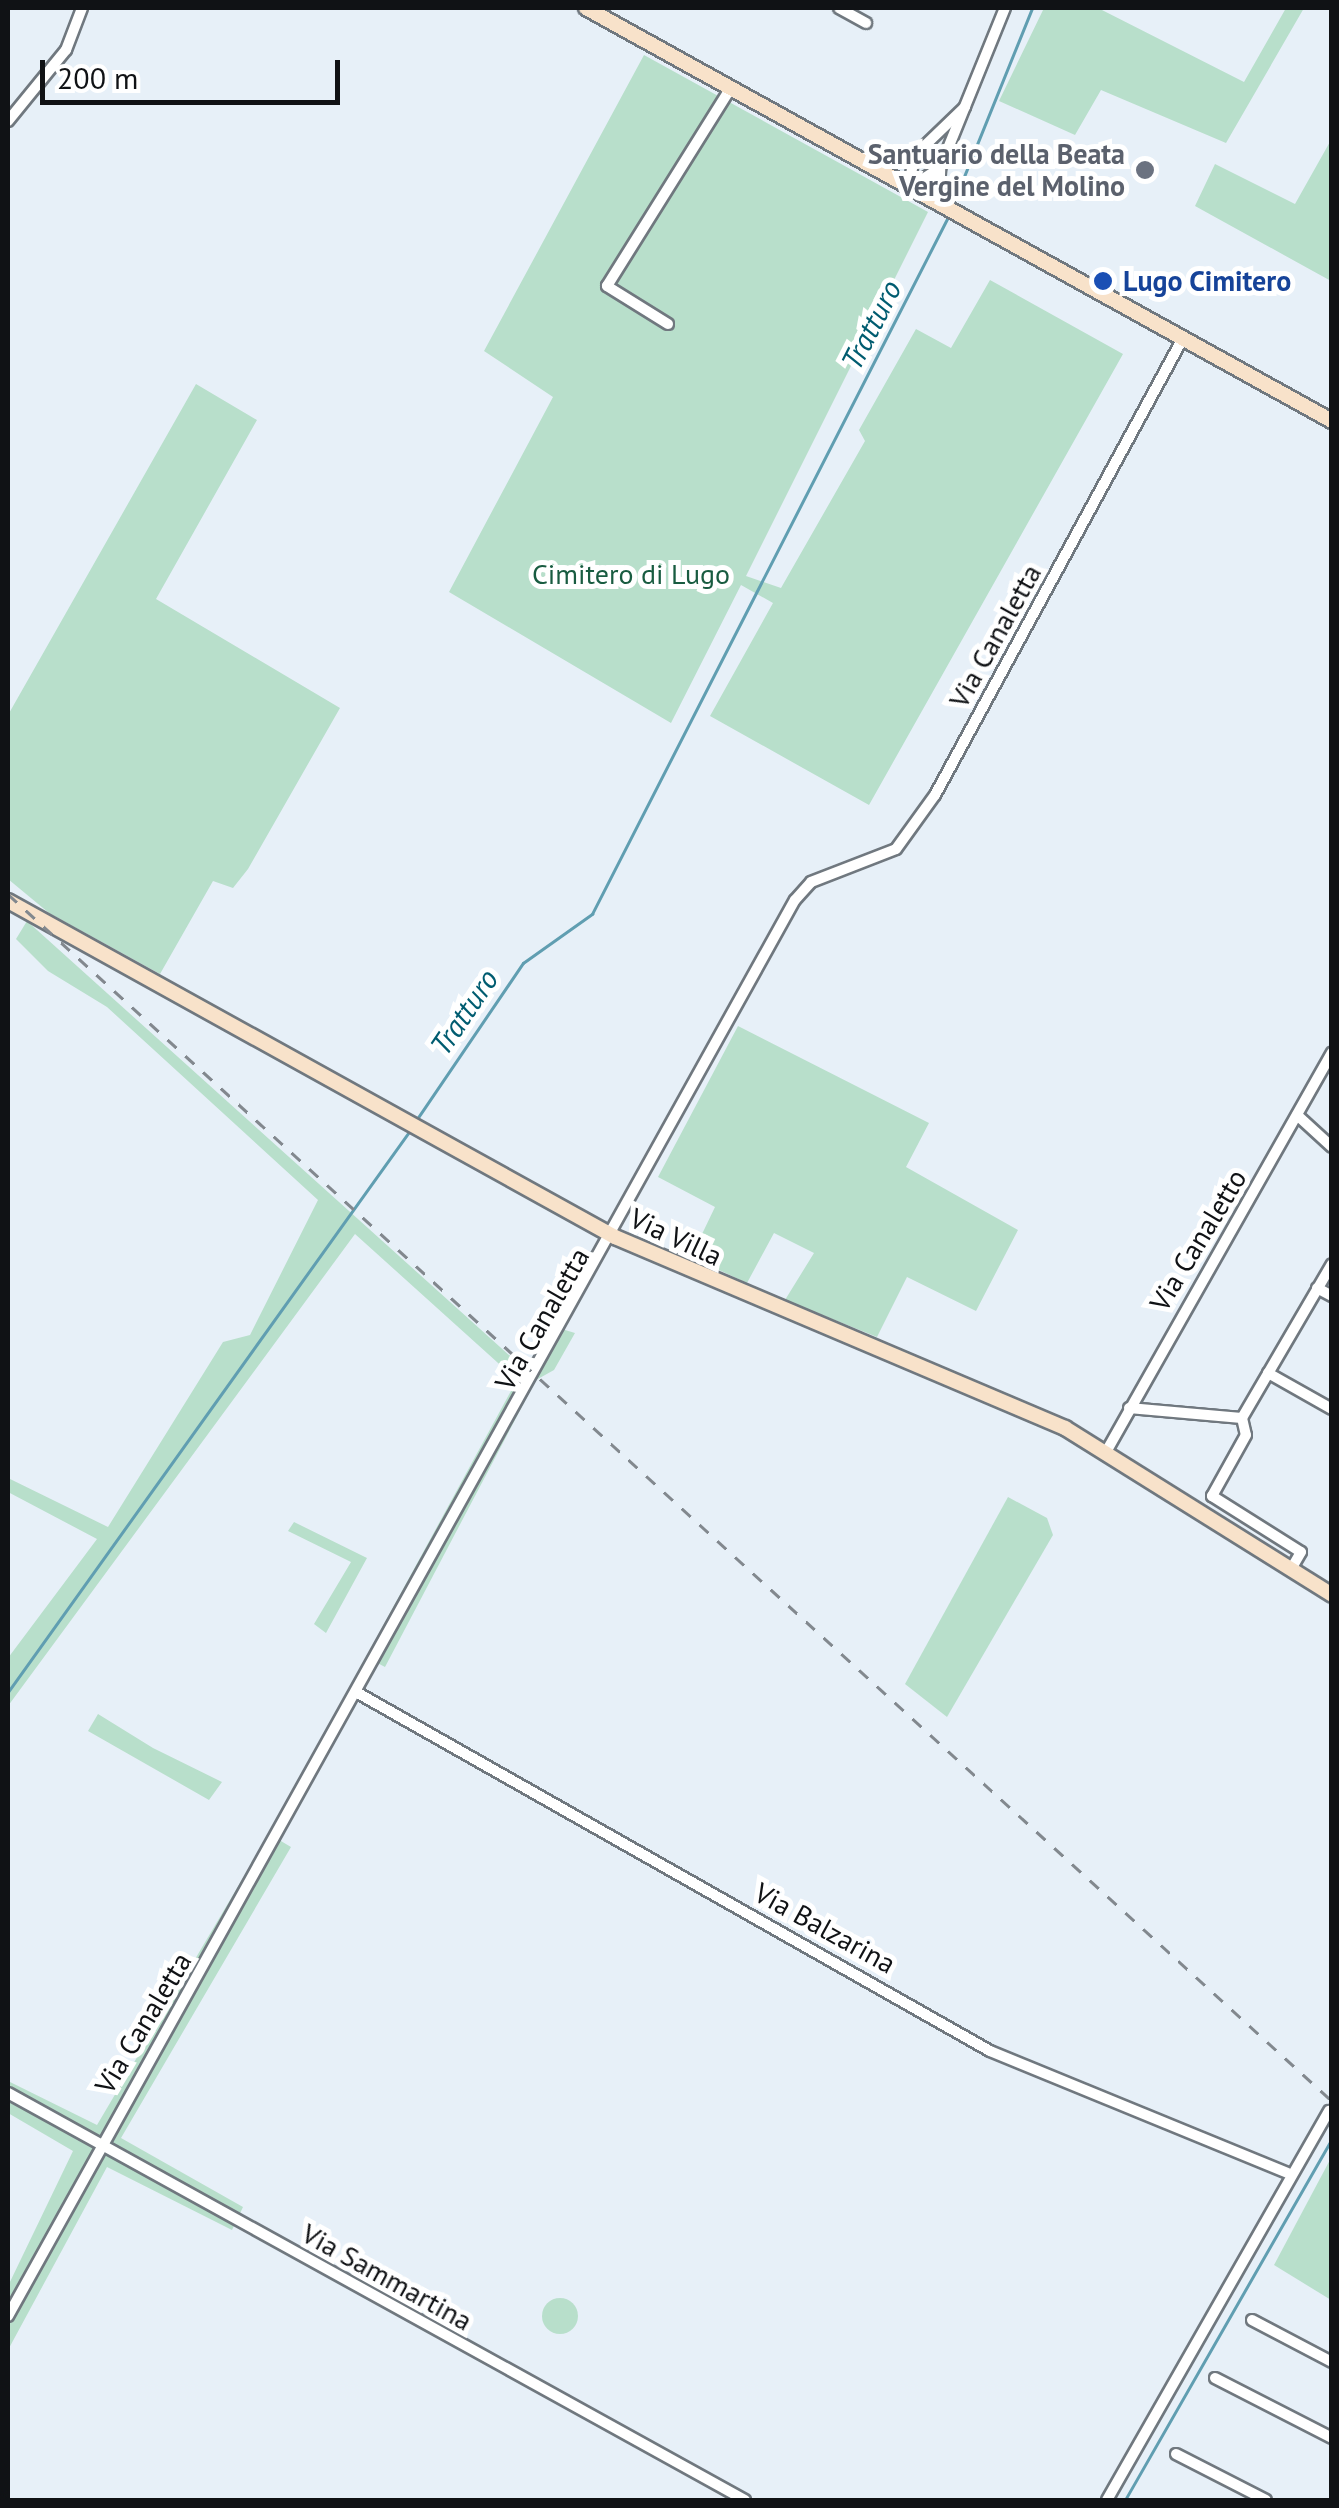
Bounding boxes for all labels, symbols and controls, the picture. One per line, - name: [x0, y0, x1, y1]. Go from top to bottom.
- scale bar: [45, 40, 345, 102]
- text: 200 m: [57, 58, 138, 97]
- place label: Santuario della Beata Vergine del Molino: [868, 137, 1125, 203]
- marker: Santuario della Beata Vergine del Molino: [1134, 159, 1156, 181]
- place label: Lugo Cimitero: [1123, 264, 1292, 298]
- marker: Lugo Cimitero: [1092, 270, 1114, 292]
- water label: Tratturo: [833, 274, 909, 376]
- park label: Cimitero di Lugo: [532, 557, 730, 591]
- street label: Via Canaletta: [942, 558, 1048, 714]
- water label: Tratturo: [422, 962, 506, 1062]
- street label: Via Canaletto: [1143, 1163, 1253, 1317]
- street label: Via Villa: [624, 1201, 728, 1273]
- street label: Via Canaletta: [488, 1242, 596, 1396]
- street label: Via Balzarina: [749, 1876, 901, 1980]
- street label: Via Canaletta: [88, 1946, 198, 2100]
- street label: Via Sammartina: [296, 2216, 478, 2338]

